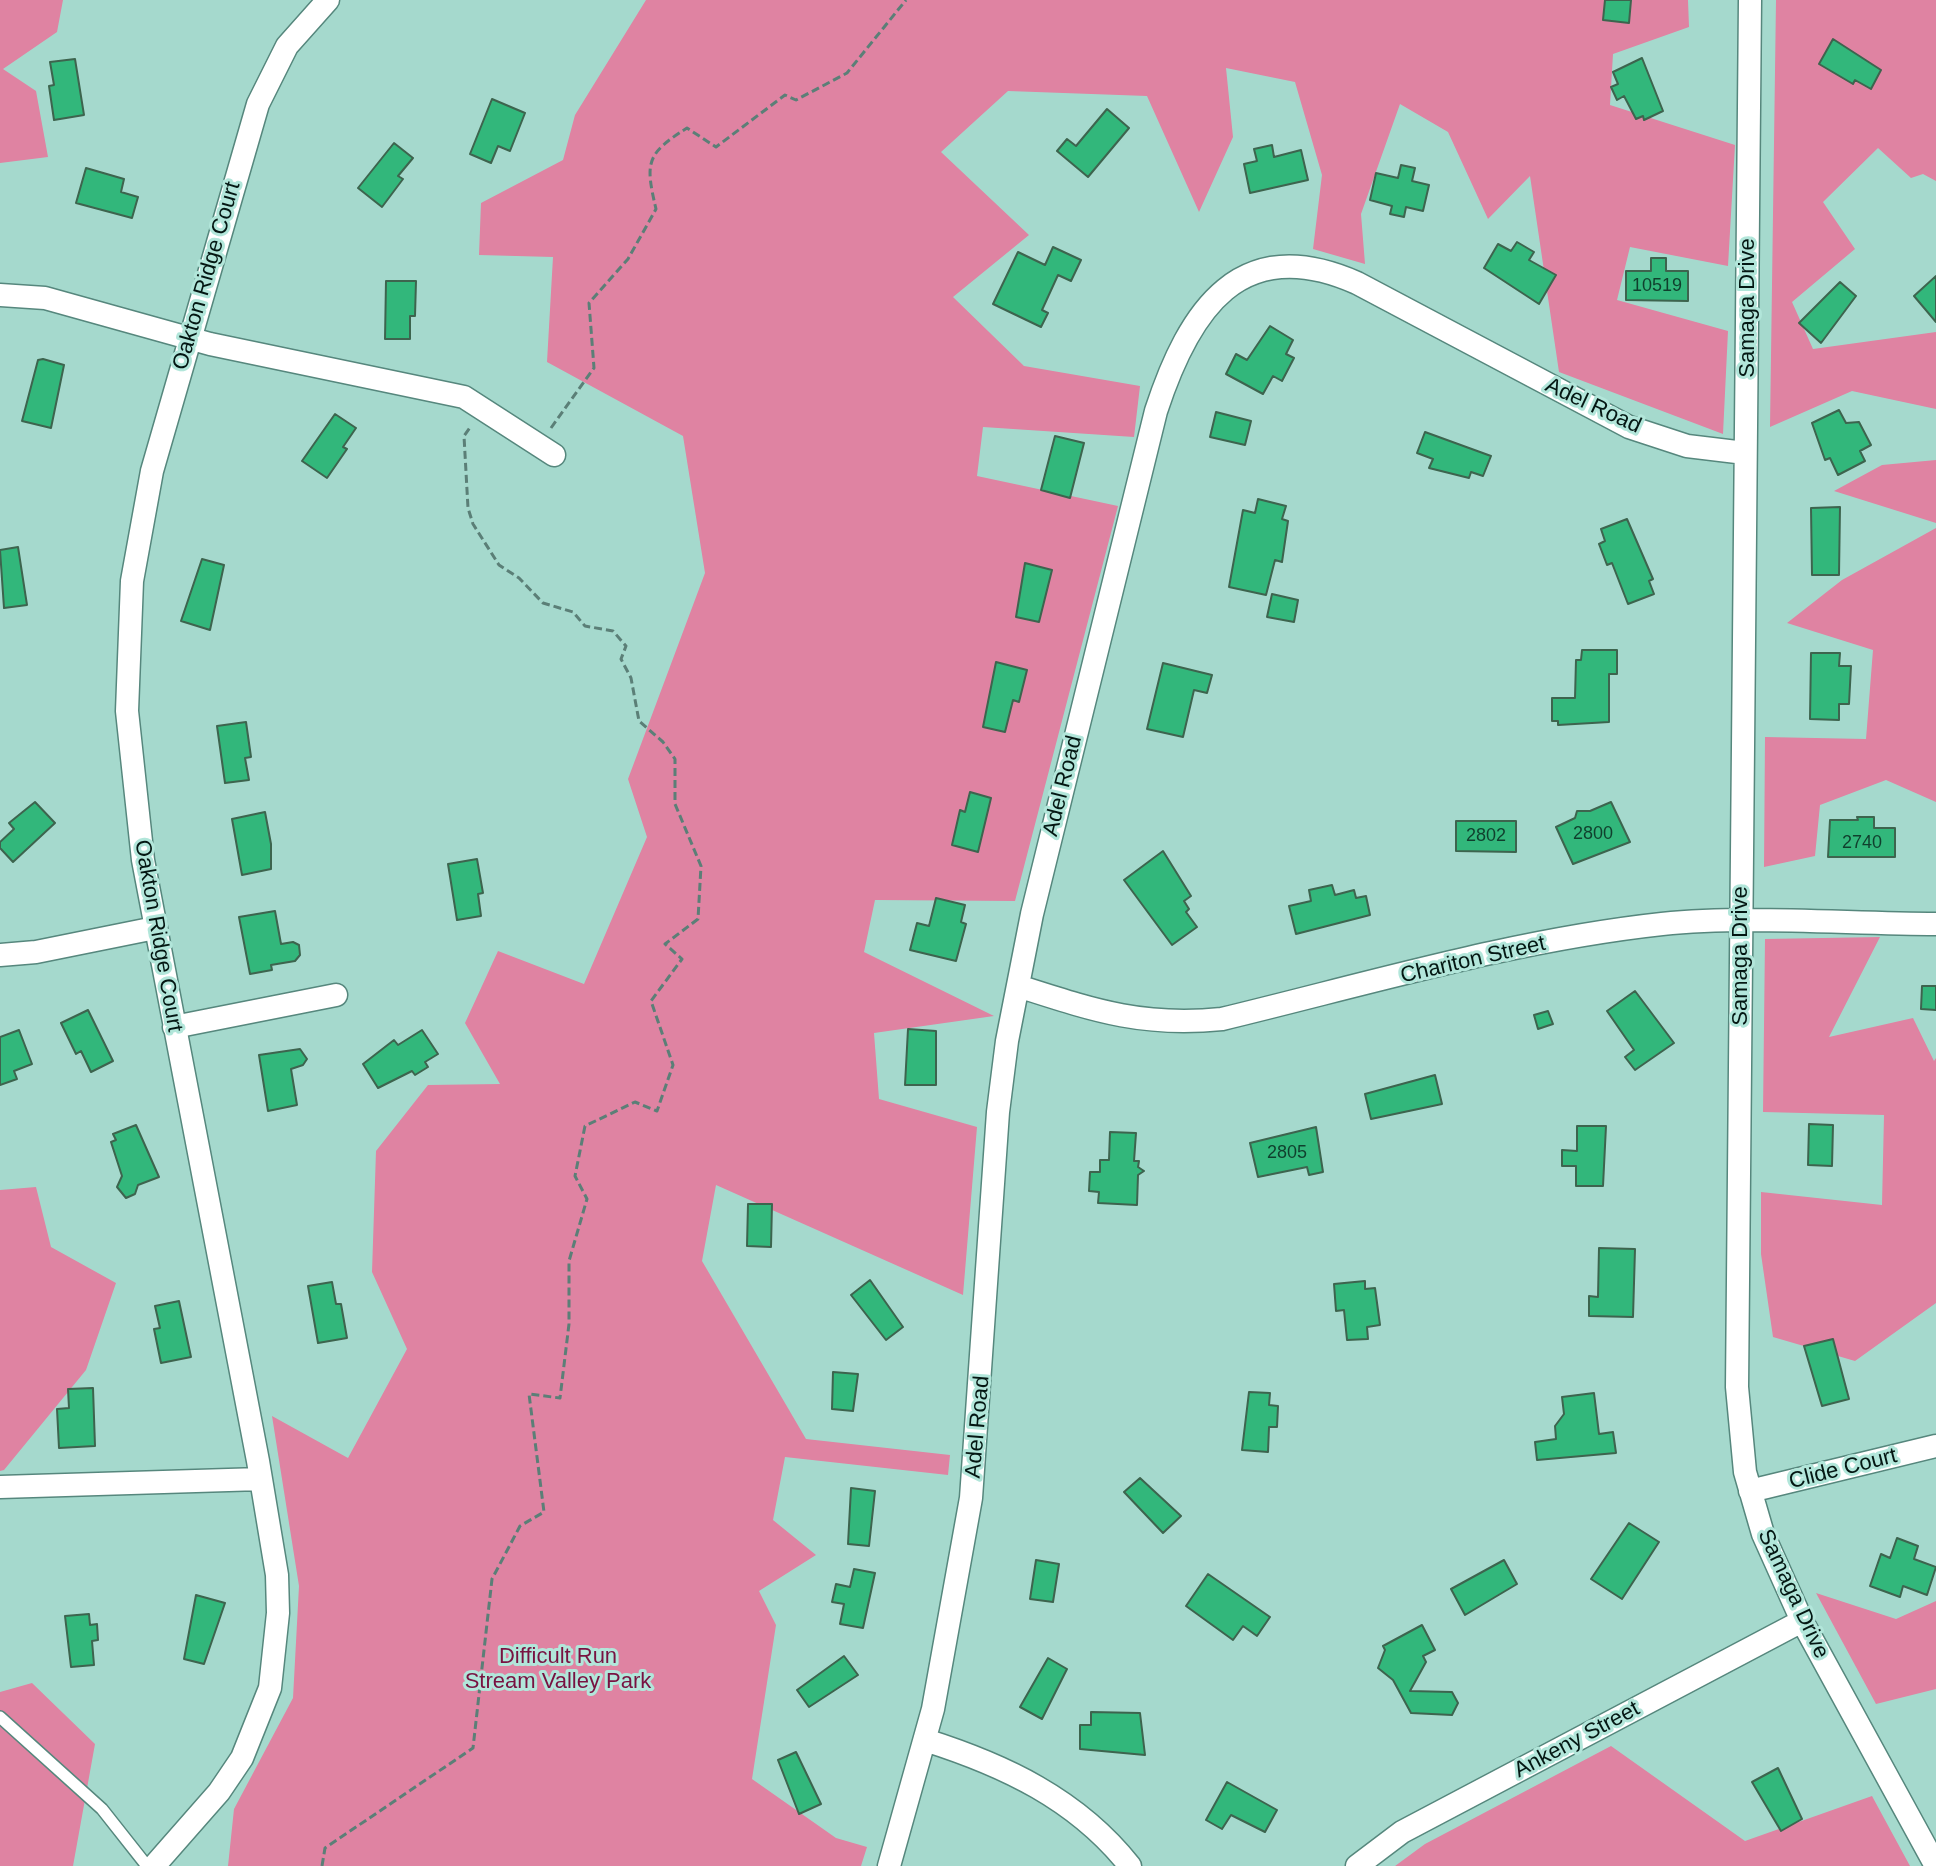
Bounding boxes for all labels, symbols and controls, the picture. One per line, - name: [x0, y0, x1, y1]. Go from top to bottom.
- street label: Oakton Ridge Court: [168, 179, 246, 373]
- street label: Samaga Drive: [1735, 238, 1761, 378]
- house number: 10519: [1632, 275, 1682, 297]
- street label: Adel Road: [1541, 372, 1645, 440]
- street label: Adel Road: [1038, 733, 1088, 839]
- house number: 2800: [1573, 823, 1613, 845]
- house number: 2802: [1466, 825, 1506, 847]
- house number: 2740: [1842, 832, 1882, 854]
- street label: Oakton Ridge Court: [128, 838, 188, 1034]
- street label: Samaga Drive: [1728, 886, 1754, 1026]
- street label: Chariton Street: [1398, 930, 1548, 990]
- house number: 2805: [1267, 1142, 1307, 1164]
- street label: Adel Road: [960, 1375, 996, 1479]
- street label: Clide Court: [1786, 1443, 1900, 1495]
- street label: Samaga Drive: [1752, 1525, 1834, 1663]
- park label: Difficult Run Stream Valley Park: [465, 1644, 651, 1696]
- street label: Ankeny Street: [1510, 1696, 1644, 1784]

